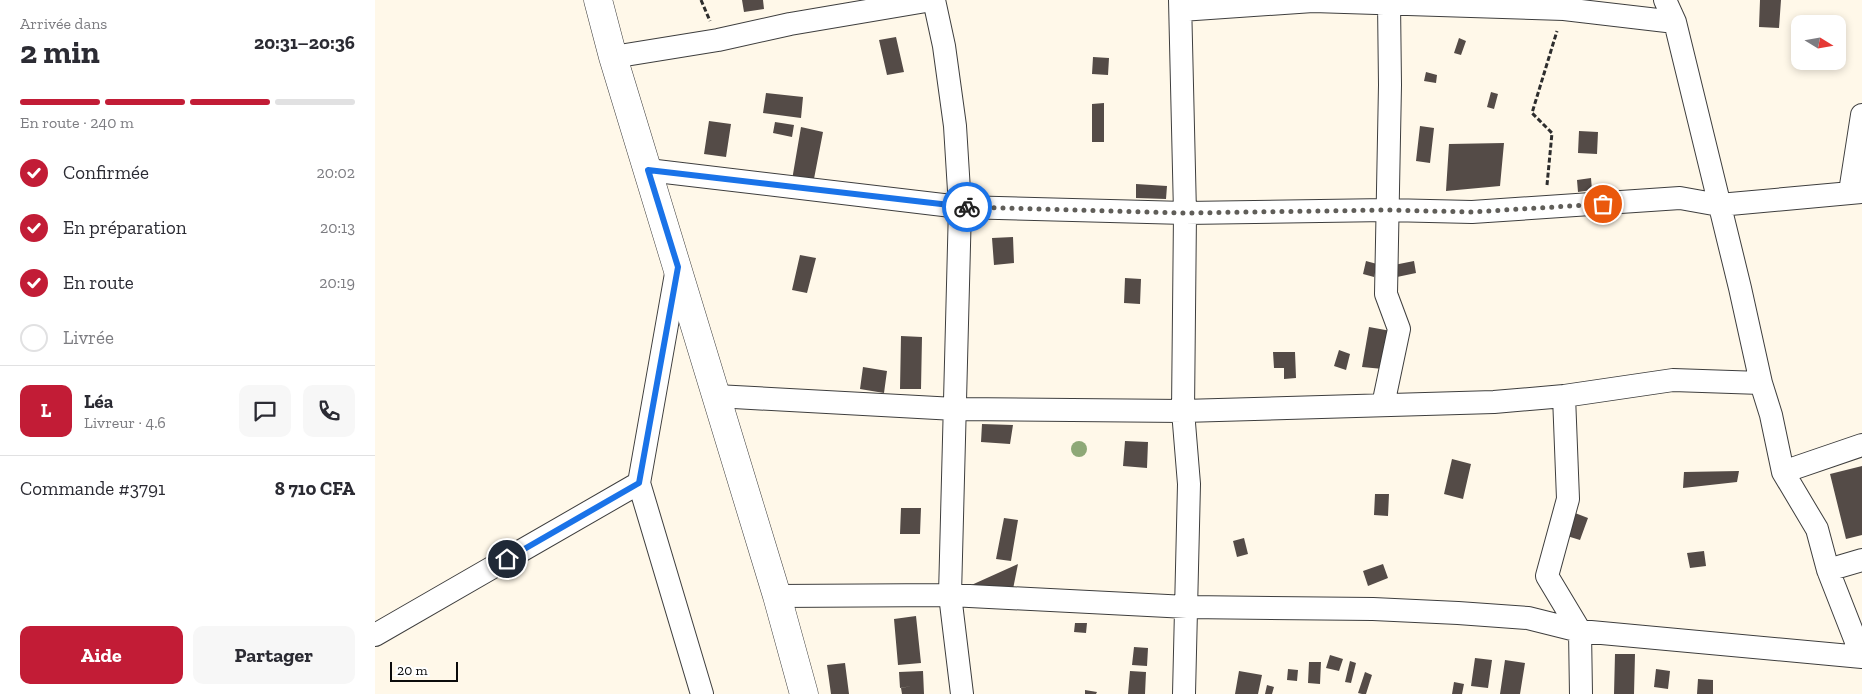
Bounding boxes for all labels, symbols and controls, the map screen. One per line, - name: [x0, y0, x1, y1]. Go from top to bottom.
- text: Arrivée dans: [20, 14, 107, 33]
- north arrow: [1791, 15, 1846, 70]
- map controls: [1791, 15, 1846, 70]
- text: 20:31–20:36: [254, 31, 355, 54]
- text: 2 min: [20, 33, 100, 71]
- text: En route · 240 m: [20, 113, 134, 132]
- icon: check: [20, 159, 48, 187]
- text: Confirmée: [63, 161, 149, 184]
- text: 20:02: [317, 163, 355, 182]
- courier: [942, 182, 992, 232]
- pin: [1582, 183, 1624, 225]
- icon: bag: [1589, 190, 1617, 218]
- icon: bike: [953, 193, 981, 221]
- icon: check: [20, 214, 48, 242]
- text: En préparation: [63, 216, 187, 239]
- text: 20:13: [320, 218, 355, 237]
- icon: check: [20, 269, 48, 297]
- text: En route: [63, 271, 134, 294]
- text: 20:19: [319, 273, 355, 292]
- text: Livrée: [63, 326, 114, 349]
- button: chat: [239, 385, 291, 437]
- button: phone: [303, 385, 355, 437]
- text: Léa: [84, 390, 113, 413]
- text: L: [41, 399, 51, 422]
- text: Livreur · 4.6: [84, 413, 166, 432]
- text: Commande #3791: [20, 477, 165, 500]
- text: 8 710 CFA: [275, 477, 355, 500]
- pin: [486, 538, 528, 580]
- icon: home: [493, 545, 521, 573]
- button: Aide: [20, 626, 183, 684]
- button: Partager: [193, 626, 355, 684]
- scale bar: [390, 659, 457, 682]
- text: 20 m: [397, 662, 428, 679]

